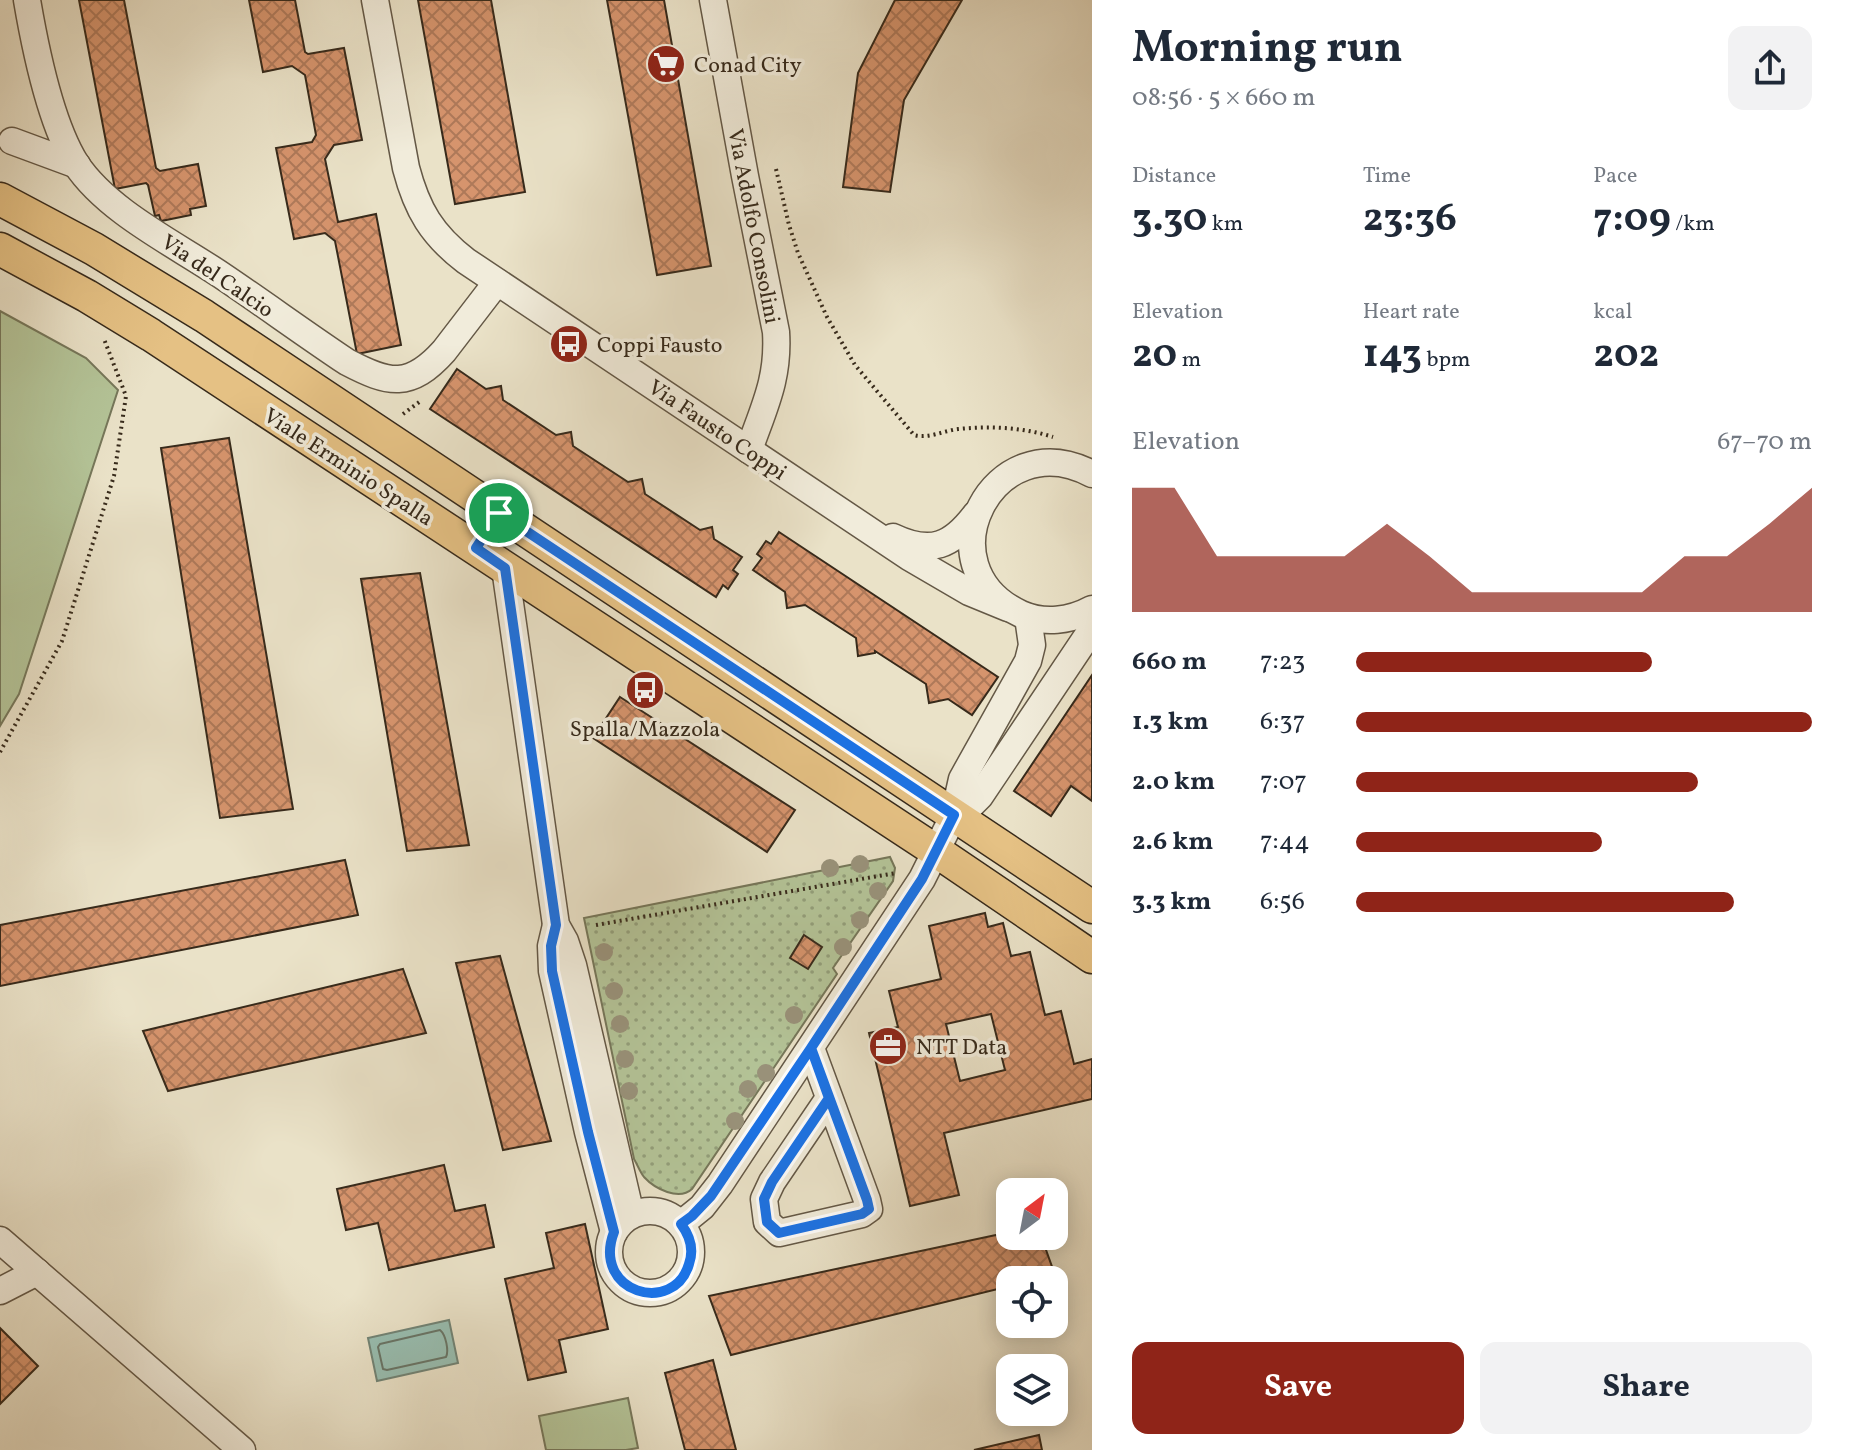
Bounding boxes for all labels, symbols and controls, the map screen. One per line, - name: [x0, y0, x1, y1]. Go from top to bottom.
- text: Morning run: [1132, 19, 1403, 80]
- button: share: [1728, 26, 1812, 110]
- supermarket icon: Conad City: [645, 43, 687, 85]
- place label: Conad City: [694, 51, 802, 82]
- text: 08:56 · 5 × 660 m: [1132, 80, 1315, 116]
- street label: Via Adolfo Consolini: [718, 126, 787, 327]
- text: Distance: [1132, 161, 1216, 192]
- text: Time: [1363, 161, 1411, 192]
- text: Pace: [1593, 161, 1637, 192]
- text: 3.30: [1132, 192, 1207, 248]
- text: 23:36: [1363, 192, 1457, 248]
- text: 7:09: [1593, 192, 1671, 248]
- text: km: [1207, 209, 1243, 240]
- text: /km: [1671, 209, 1715, 240]
- street label: Via del Calcio: [154, 228, 279, 326]
- text: Elevation: [1132, 297, 1223, 328]
- text: Heart rate: [1363, 297, 1460, 328]
- text: kcal: [1593, 297, 1632, 328]
- bus stop icon: Coppi Fausto: [548, 323, 590, 365]
- text: 20: [1132, 328, 1177, 384]
- text: 143: [1363, 328, 1422, 384]
- text: 202: [1593, 328, 1659, 384]
- place label: Coppi Fausto: [597, 331, 723, 362]
- text: m: [1177, 345, 1201, 376]
- text: bpm: [1422, 345, 1471, 376]
- street label: Via Fausto Coppi: [641, 373, 792, 489]
- street label: Viale Erminio Spalla: [257, 401, 439, 535]
- text: Elevation: [1132, 424, 1240, 460]
- text: 67–70 m: [1717, 424, 1812, 460]
- pin: [465, 479, 533, 547]
- icon: arrive: [477, 491, 521, 535]
- text: 660 m: [1132, 644, 1207, 680]
- text: 7:23: [1260, 644, 1305, 680]
- bus stop icon: Spalla/Mazzola: [624, 669, 666, 711]
- text: 1.3 km: [1132, 704, 1209, 740]
- text: 6:37: [1260, 704, 1305, 740]
- place label: Spalla/Mazzola: [570, 715, 720, 746]
- text: 2.0 km: [1132, 764, 1215, 800]
- text: 7:07: [1260, 764, 1307, 800]
- text: 2.6 km: [1132, 824, 1213, 860]
- text: 7:44: [1260, 824, 1310, 860]
- text: 3.3 km: [1132, 884, 1212, 920]
- text: 6:56: [1260, 884, 1305, 920]
- office icon: NTT Data: [867, 1025, 909, 1067]
- place label: NTT Data: [916, 1033, 1007, 1064]
- north arrow: [996, 1178, 1068, 1250]
- map controls: [996, 1178, 1068, 1426]
- button: locate: [996, 1266, 1068, 1338]
- button: Save: [1132, 1342, 1464, 1434]
- button: Share: [1480, 1342, 1812, 1434]
- button: layers: [996, 1354, 1068, 1426]

